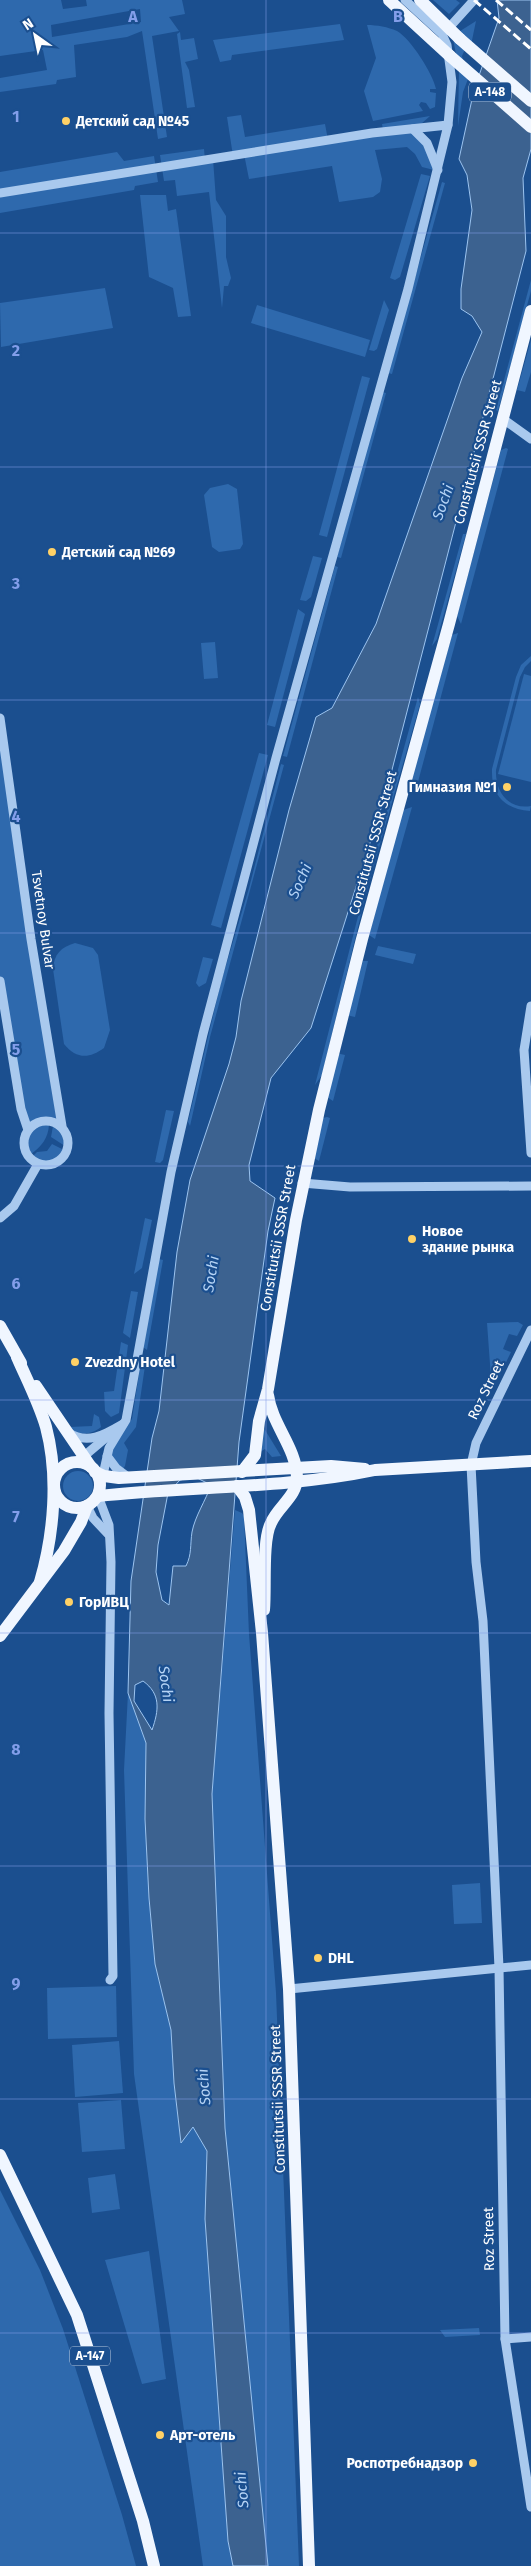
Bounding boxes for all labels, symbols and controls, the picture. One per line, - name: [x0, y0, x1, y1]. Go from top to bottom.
- text: A: [127, 7, 138, 26]
- text: B: [393, 7, 403, 26]
- north arrow: [10, 10, 60, 60]
- text: N: [20, 15, 37, 34]
- road number: А-148: [469, 82, 511, 101]
- text: 1: [12, 107, 20, 126]
- place label: Детский сад №45: [75, 113, 190, 130]
- marker: Детский сад №45: [60, 115, 72, 127]
- text: 2: [12, 341, 20, 360]
- street label: Constitutsii SSSR Street: [451, 377, 506, 526]
- water label: Sochi: [428, 482, 458, 523]
- place label: Детский сад №69: [61, 544, 176, 561]
- marker: Детский сад №69: [46, 546, 58, 558]
- text: 3: [11, 574, 20, 593]
- street label: Constitutsii SSSR Street: [346, 768, 401, 917]
- place label: Гимназия №1: [409, 779, 497, 796]
- marker: Гимназия №1: [501, 781, 513, 793]
- text: 4: [11, 807, 21, 826]
- water label: Sochi: [284, 861, 316, 902]
- street label: Tsvetnoy Bulvar: [28, 870, 58, 971]
- text: 5: [12, 1040, 21, 1059]
- street label: Constitutsii SSSR Street: [257, 1162, 299, 1313]
- place label: Новое здание рынка: [422, 1223, 514, 1256]
- marker: Новое здание рынка: [406, 1233, 418, 1245]
- water label: Sochi: [199, 1254, 223, 1295]
- text: 6: [11, 1274, 21, 1293]
- place label: Zvezdny Hotel: [85, 1354, 176, 1371]
- marker: Zvezdny Hotel: [69, 1356, 81, 1368]
- street label: Roz Street: [464, 1357, 508, 1423]
- text: 7: [12, 1507, 20, 1526]
- place label: ГорИВЦ: [79, 1594, 129, 1611]
- marker: ГорИВЦ: [63, 1596, 75, 1608]
- water label: Sochi: [154, 1664, 177, 1703]
- text: 8: [11, 1740, 21, 1759]
- place label: DHL: [328, 1950, 354, 1967]
- marker: DHL: [312, 1952, 324, 1964]
- text: 9: [12, 1974, 21, 1993]
- street label: Constitutsii SSSR Street: [267, 2024, 289, 2174]
- water label: Sochi: [193, 2068, 215, 2107]
- street label: Roz Street: [480, 2206, 498, 2271]
- road number: А-147: [70, 2346, 110, 2366]
- place label: Арт-отель: [169, 2427, 236, 2444]
- marker: Арт-отель: [154, 2429, 166, 2441]
- place label: Роспотребнадзор: [346, 2455, 463, 2472]
- marker: Роспотребнадзор: [467, 2457, 479, 2469]
- water label: Sochi: [231, 2471, 253, 2510]

